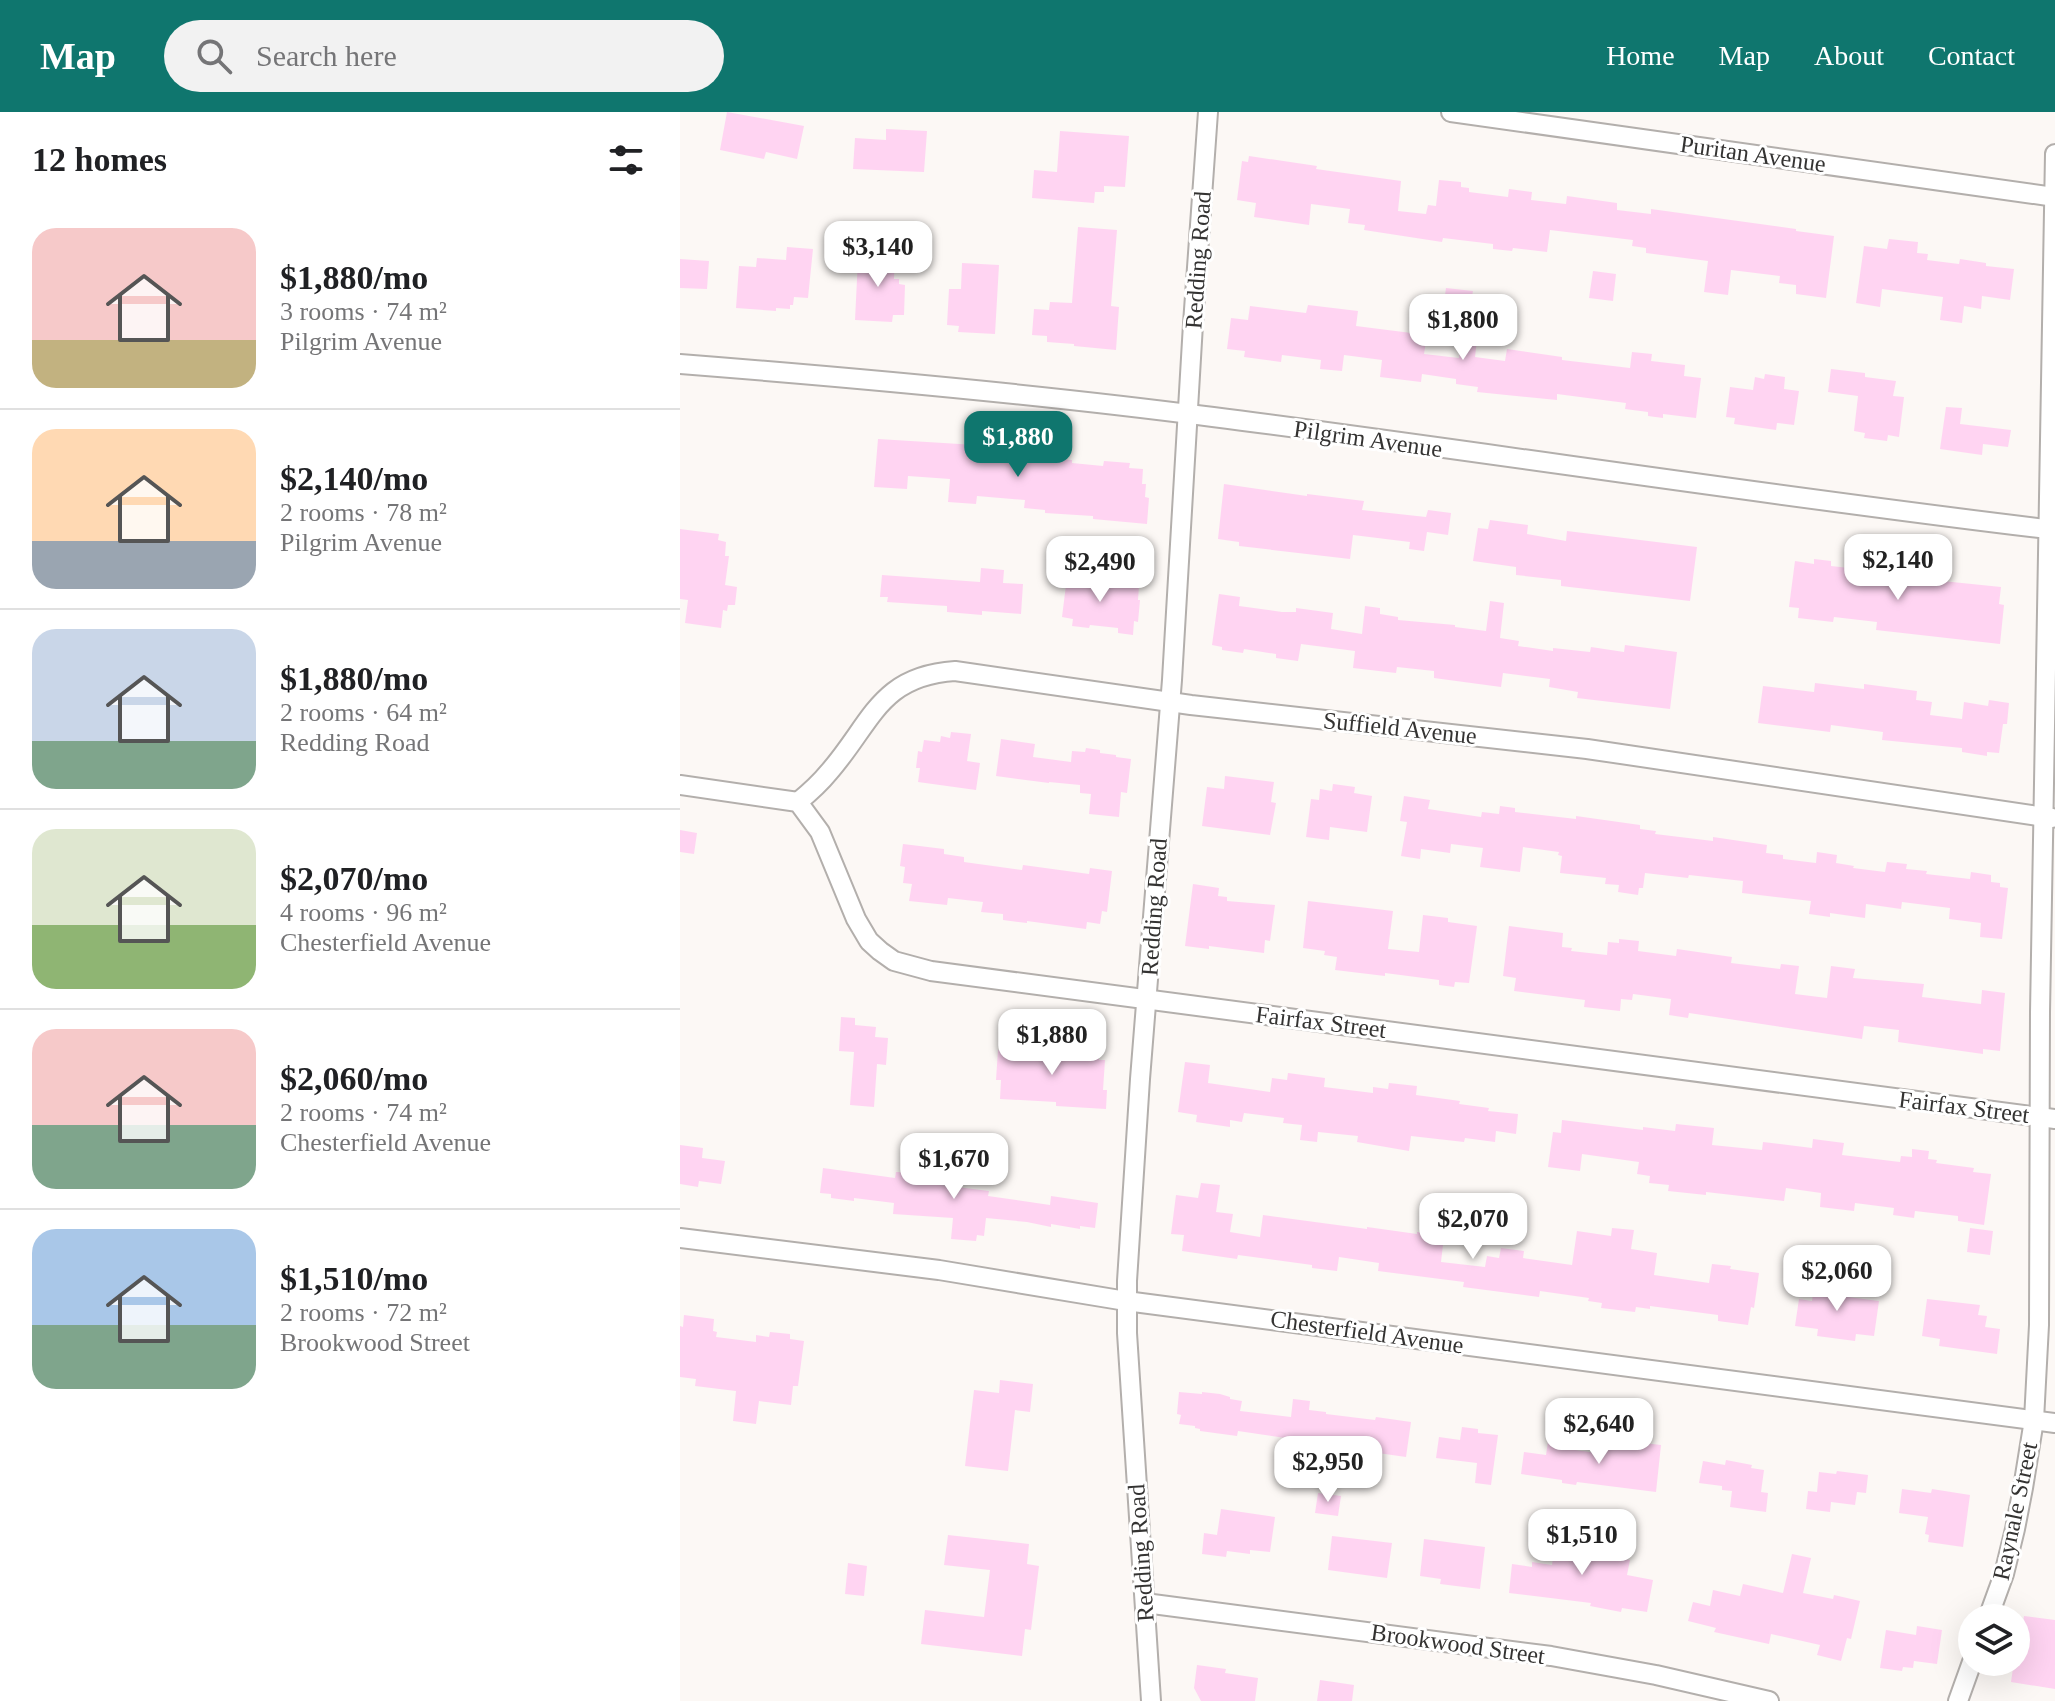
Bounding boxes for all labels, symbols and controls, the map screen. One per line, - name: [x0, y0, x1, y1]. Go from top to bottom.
- search box: [164, 20, 724, 92]
- icon: search: [192, 34, 236, 78]
- text: Map: [40, 35, 116, 77]
- text: Search here: [256, 39, 397, 72]
- text: Home: [1606, 40, 1675, 71]
- text: Map: [1719, 40, 1770, 71]
- text: About: [1814, 40, 1884, 71]
- text: Contact: [1928, 40, 2015, 71]
- street label: Puritan Avenue: [1678, 131, 1828, 177]
- icon: filters: [604, 138, 648, 182]
- text: 12 homes: [32, 141, 167, 178]
- street label: Redding Road: [1180, 190, 1216, 330]
- pin: $3,140: [813, 221, 943, 289]
- text: $3,140: [842, 232, 914, 261]
- text: $1,880/mo: [280, 259, 428, 296]
- icon: home: [96, 260, 192, 356]
- pin: $1,800: [1398, 294, 1528, 362]
- text: 3 rooms · 74 m²: [280, 297, 447, 326]
- text: $1,800: [1427, 305, 1499, 334]
- text: Pilgrim Avenue: [280, 327, 442, 356]
- pin: $1,880: [953, 411, 1083, 479]
- street label: Pilgrim Avenue: [1292, 416, 1444, 462]
- text: $1,880: [982, 422, 1054, 451]
- text: $2,140/mo: [280, 460, 428, 497]
- icon: home: [96, 461, 192, 557]
- text: 2 rooms · 78 m²: [280, 498, 447, 527]
- text: Pilgrim Avenue: [280, 528, 442, 557]
- pin: $2,140: [1833, 534, 1963, 602]
- pin: $2,490: [1035, 536, 1165, 604]
- text: $2,140: [1862, 545, 1934, 574]
- text: $2,490: [1064, 547, 1136, 576]
- text: $1,880/mo: [280, 660, 428, 697]
- icon: home: [96, 661, 192, 757]
- text: 2 rooms · 64 m²: [280, 698, 447, 727]
- street label: Suffield Avenue: [1322, 707, 1478, 749]
- text: Redding Road: [280, 728, 430, 757]
- street label: Redding Road: [1136, 837, 1172, 977]
- text: $2,070/mo: [280, 860, 428, 897]
- icon: home: [96, 861, 192, 957]
- text: 4 rooms · 96 m²: [280, 898, 447, 927]
- text: Chesterfield Avenue: [280, 928, 491, 957]
- street label: Fairfax Street: [1254, 1001, 1388, 1043]
- pin: $1,880: [987, 1009, 1117, 1077]
- text: $1,880: [1016, 1020, 1088, 1049]
- text: $2,060/mo: [280, 1060, 428, 1097]
- icon: home: [96, 1061, 192, 1157]
- street label: Fairfax Street: [1897, 1086, 2031, 1128]
- text: 2 rooms · 74 m²: [280, 1098, 447, 1127]
- text: Chesterfield Avenue: [280, 1128, 491, 1157]
- pin: $1,670: [889, 1133, 1019, 1201]
- text: $1,670: [918, 1144, 990, 1173]
- pin: $2,070: [1408, 1193, 1538, 1261]
- text: $2,070: [1437, 1204, 1509, 1233]
- pin: $2,060: [1772, 1245, 1902, 1313]
- text: $2,060: [1801, 1256, 1873, 1285]
- text: $1,510/mo: [280, 1260, 428, 1297]
- icon: home: [96, 1261, 192, 1357]
- text: 2 rooms · 72 m²: [280, 1298, 447, 1327]
- street label: Chesterfield Avenue: [1269, 1306, 1465, 1358]
- text: Brookwood Street: [280, 1328, 470, 1357]
- pin: $2,640: [1534, 1398, 1664, 1466]
- text: $2,640: [1563, 1409, 1635, 1438]
- pin: $2,950: [1263, 1436, 1393, 1504]
- street label: Raynale Street: [1988, 1439, 2042, 1582]
- text: $2,950: [1292, 1447, 1364, 1476]
- street label: Redding Road: [1123, 1483, 1159, 1623]
- pin: $1,510: [1517, 1509, 1647, 1577]
- text: $1,510: [1546, 1520, 1618, 1549]
- map controls: [1958, 1604, 2030, 1676]
- button: layers: [1958, 1604, 2030, 1676]
- street label: Brookwood Street: [1369, 1619, 1547, 1669]

